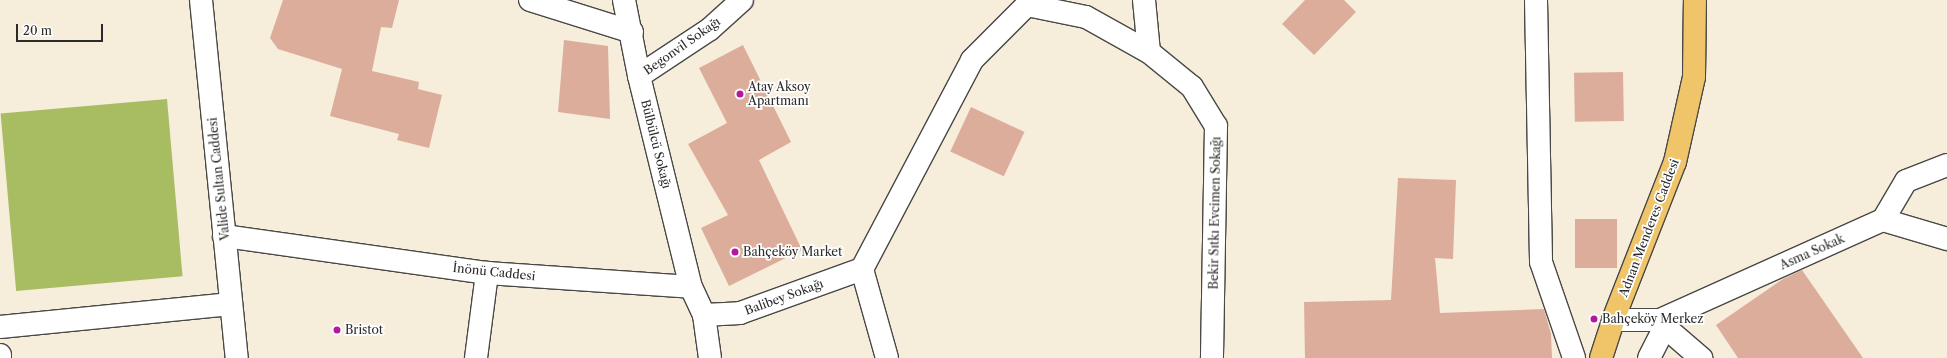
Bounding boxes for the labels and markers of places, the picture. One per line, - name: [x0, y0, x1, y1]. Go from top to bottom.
- place label: Atay Aksoy Apartmanı: [748, 80, 812, 108]
- marker: Atay Aksoy Apartmanı: [735, 89, 745, 99]
- place label: Bahçeköy Market: [743, 245, 843, 259]
- marker: Bahçeköy Market: [730, 247, 740, 257]
- place label: Bahçeköy Merkez: [1602, 312, 1704, 326]
- marker: Bahçeköy Merkez: [1589, 314, 1599, 324]
- place label: Bristot: [345, 323, 383, 337]
- marker: Bristot: [332, 325, 342, 335]

